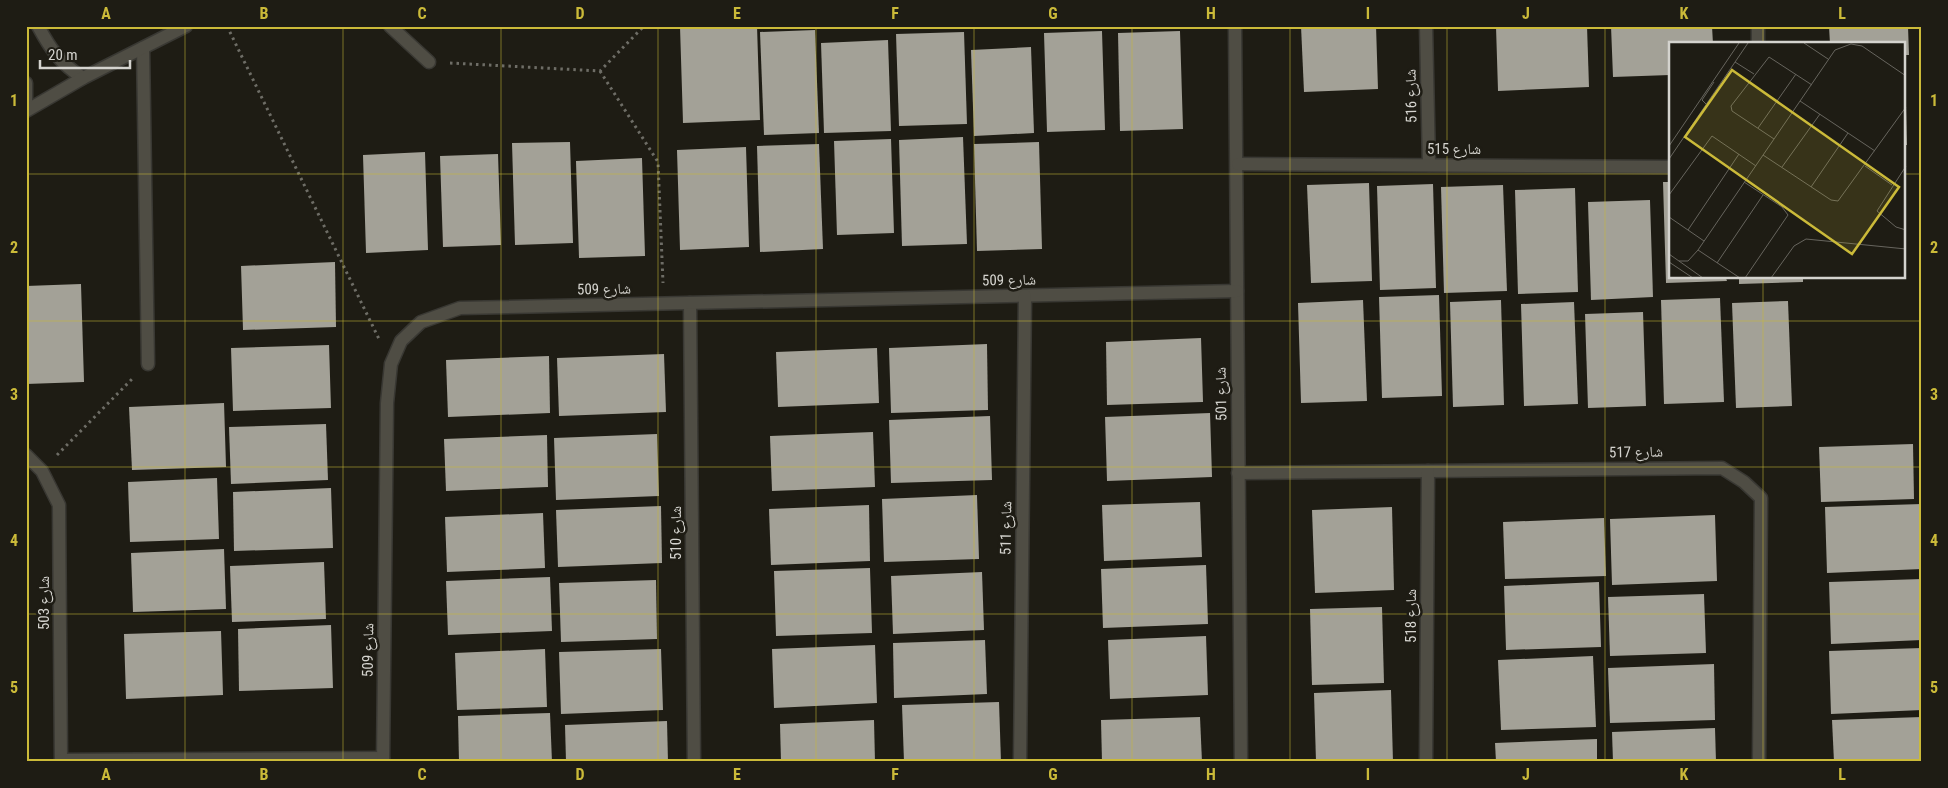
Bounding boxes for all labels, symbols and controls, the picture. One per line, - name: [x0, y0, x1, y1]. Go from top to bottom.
- text: A: [101, 4, 111, 23]
- text: B: [260, 4, 269, 23]
- text: C: [417, 4, 427, 23]
- text: D: [575, 4, 585, 23]
- text: E: [733, 4, 741, 23]
- text: F: [891, 4, 899, 23]
- text: G: [1048, 4, 1058, 23]
- text: H: [1206, 4, 1216, 23]
- text: I: [1366, 4, 1370, 23]
- text: J: [1522, 4, 1530, 23]
- text: K: [1680, 4, 1689, 23]
- text: L: [1838, 4, 1846, 23]
- scale bar: [40, 38, 130, 70]
- inset map: [1669, 42, 1906, 279]
- text: 20 m: [48, 46, 78, 64]
- street label: شارع 516: [1402, 69, 1421, 123]
- text: 1: [10, 91, 18, 110]
- text: 1: [1930, 91, 1938, 110]
- street label: شارع 515: [1427, 140, 1481, 159]
- text: 2: [10, 238, 18, 257]
- text: 2: [1930, 238, 1938, 257]
- street label: شارع 509: [982, 271, 1036, 290]
- street label: شارع 509: [577, 280, 631, 299]
- street label: شارع 501: [1212, 367, 1231, 421]
- text: 3: [10, 385, 18, 404]
- text: 3: [1930, 385, 1938, 404]
- street label: شارع 517: [1609, 443, 1663, 462]
- street label: شارع 511: [997, 501, 1016, 555]
- street label: شارع 510: [667, 506, 686, 560]
- text: 4: [10, 531, 18, 550]
- text: 4: [1930, 531, 1938, 550]
- street label: شارع 503: [35, 576, 54, 630]
- street label: شارع 518: [1402, 589, 1421, 643]
- street label: شارع 509: [359, 623, 378, 677]
- text: 5: [10, 678, 18, 697]
- text: 5: [1930, 678, 1938, 697]
- text: A: [101, 765, 111, 784]
- text: B: [260, 765, 269, 784]
- text: C: [417, 765, 427, 784]
- text: D: [575, 765, 585, 784]
- text: E: [733, 765, 741, 784]
- text: F: [891, 765, 899, 784]
- text: G: [1048, 765, 1058, 784]
- text: H: [1206, 765, 1216, 784]
- text: I: [1366, 765, 1370, 784]
- text: J: [1522, 765, 1530, 784]
- text: K: [1680, 765, 1689, 784]
- text: L: [1838, 765, 1846, 784]

